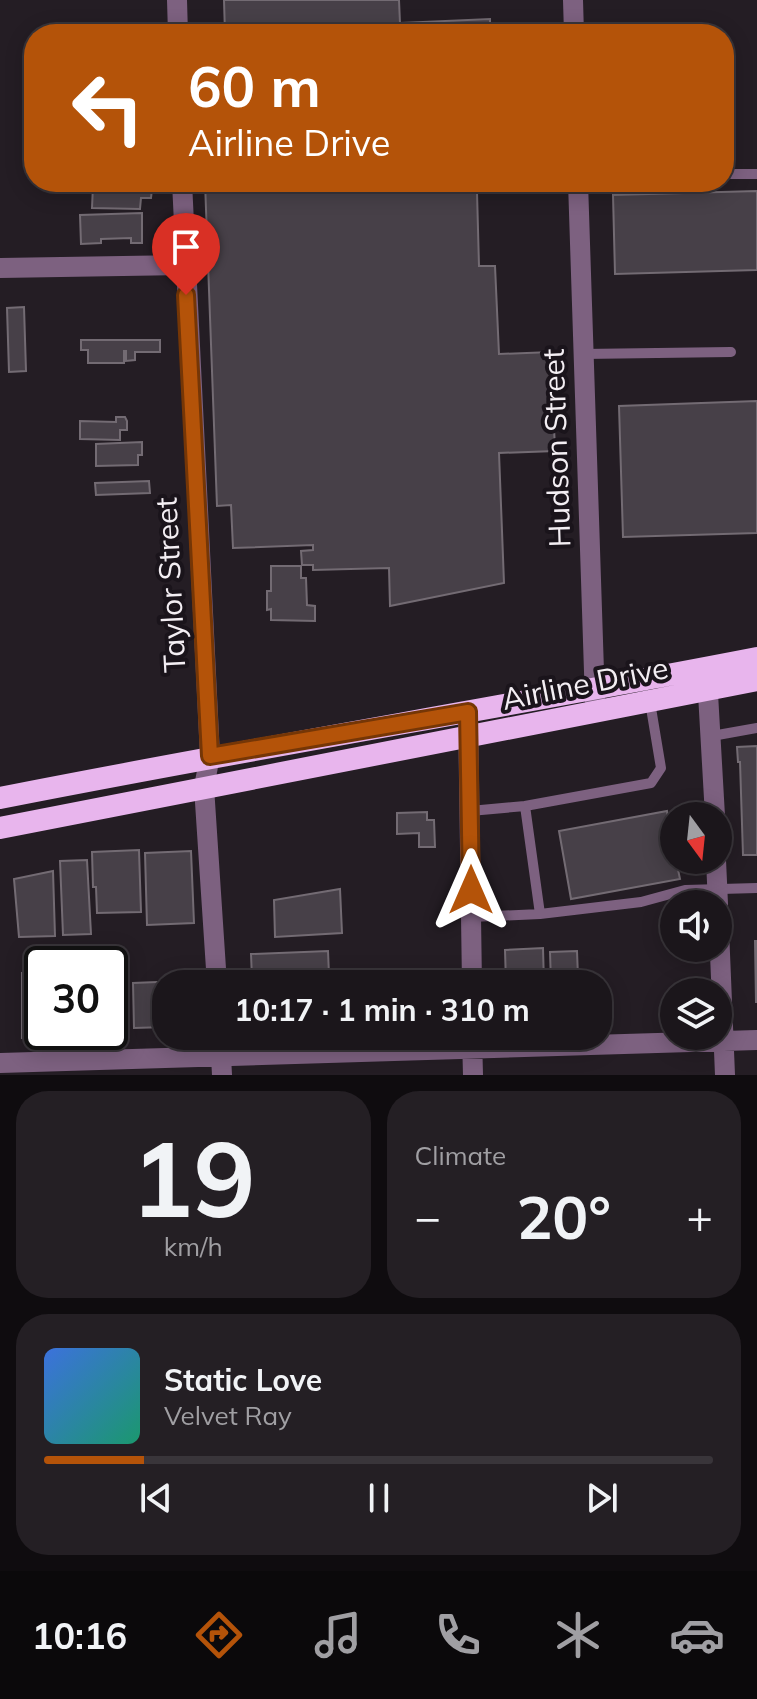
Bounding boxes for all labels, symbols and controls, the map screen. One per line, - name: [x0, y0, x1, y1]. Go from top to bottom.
- text: 60 m: [188, 51, 321, 121]
- icon: left: [56, 56, 160, 160]
- text: Airline Drive: [188, 120, 390, 165]
- pin: [152, 213, 220, 295]
- icon: arrive: [164, 225, 208, 269]
- street label: Hudson Street: [534, 348, 578, 548]
- street label: Taylor Street: [146, 496, 194, 674]
- street label: Airline Drive: [499, 648, 671, 718]
- north arrow: [660, 802, 732, 874]
- map controls: [660, 802, 732, 1050]
- position arrow: [429, 848, 513, 932]
- button: sound: [660, 890, 732, 962]
- speed limit sign: 30: [24, 946, 128, 1050]
- button: layers: [660, 978, 732, 1050]
- text: 10:17 · 1 min · 310 m: [234, 991, 530, 1029]
- text: 19: [131, 1112, 256, 1243]
- text: Climate: [415, 1139, 506, 1172]
- text: 20°: [516, 1179, 611, 1254]
- text: −: [415, 1189, 441, 1244]
- text: +: [687, 1189, 713, 1244]
- text: km/h: [164, 1230, 223, 1263]
- text: Static Love: [164, 1361, 322, 1399]
- text: Velvet Ray: [164, 1399, 292, 1432]
- icon: previous: [134, 1476, 178, 1520]
- icon: pause: [357, 1476, 401, 1520]
- icon: next: [580, 1476, 624, 1520]
- icon: directions: [191, 1607, 247, 1663]
- icon: music: [310, 1607, 366, 1663]
- icon: phone: [430, 1607, 486, 1663]
- icon: climate: [550, 1607, 606, 1663]
- icon: car: [669, 1607, 725, 1663]
- text: 10:16: [32, 1613, 127, 1658]

